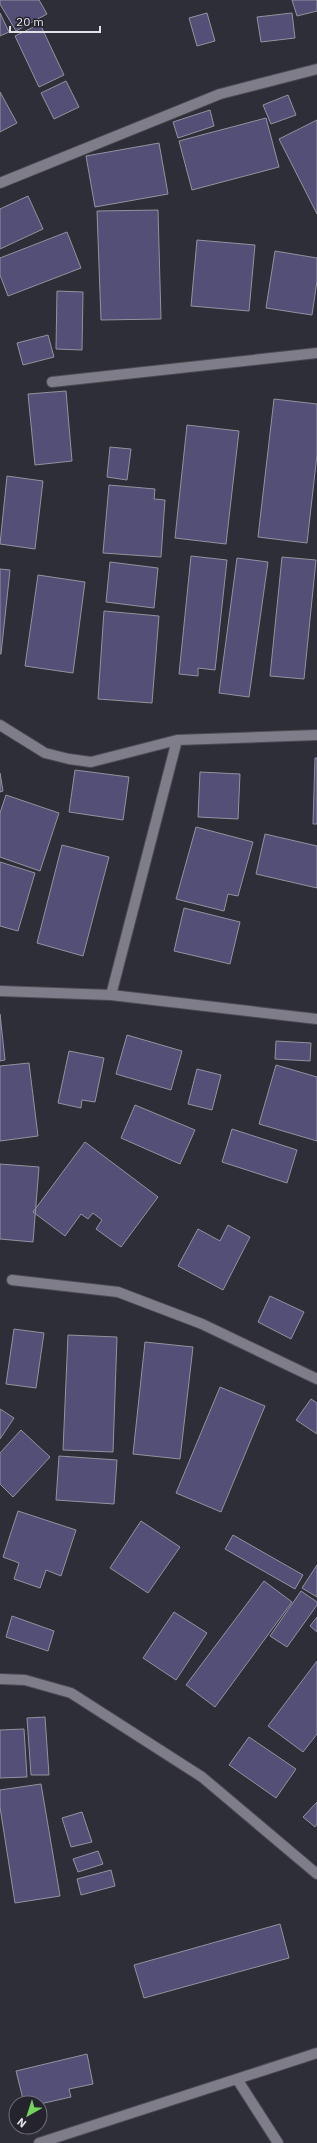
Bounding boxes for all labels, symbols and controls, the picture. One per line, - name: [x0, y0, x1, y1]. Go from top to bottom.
- scale bar: [10, 8, 100, 34]
- text: 20 m: [16, 14, 44, 29]
- north arrow: [8, 2095, 48, 2135]
- text: N: [14, 2115, 29, 2131]

